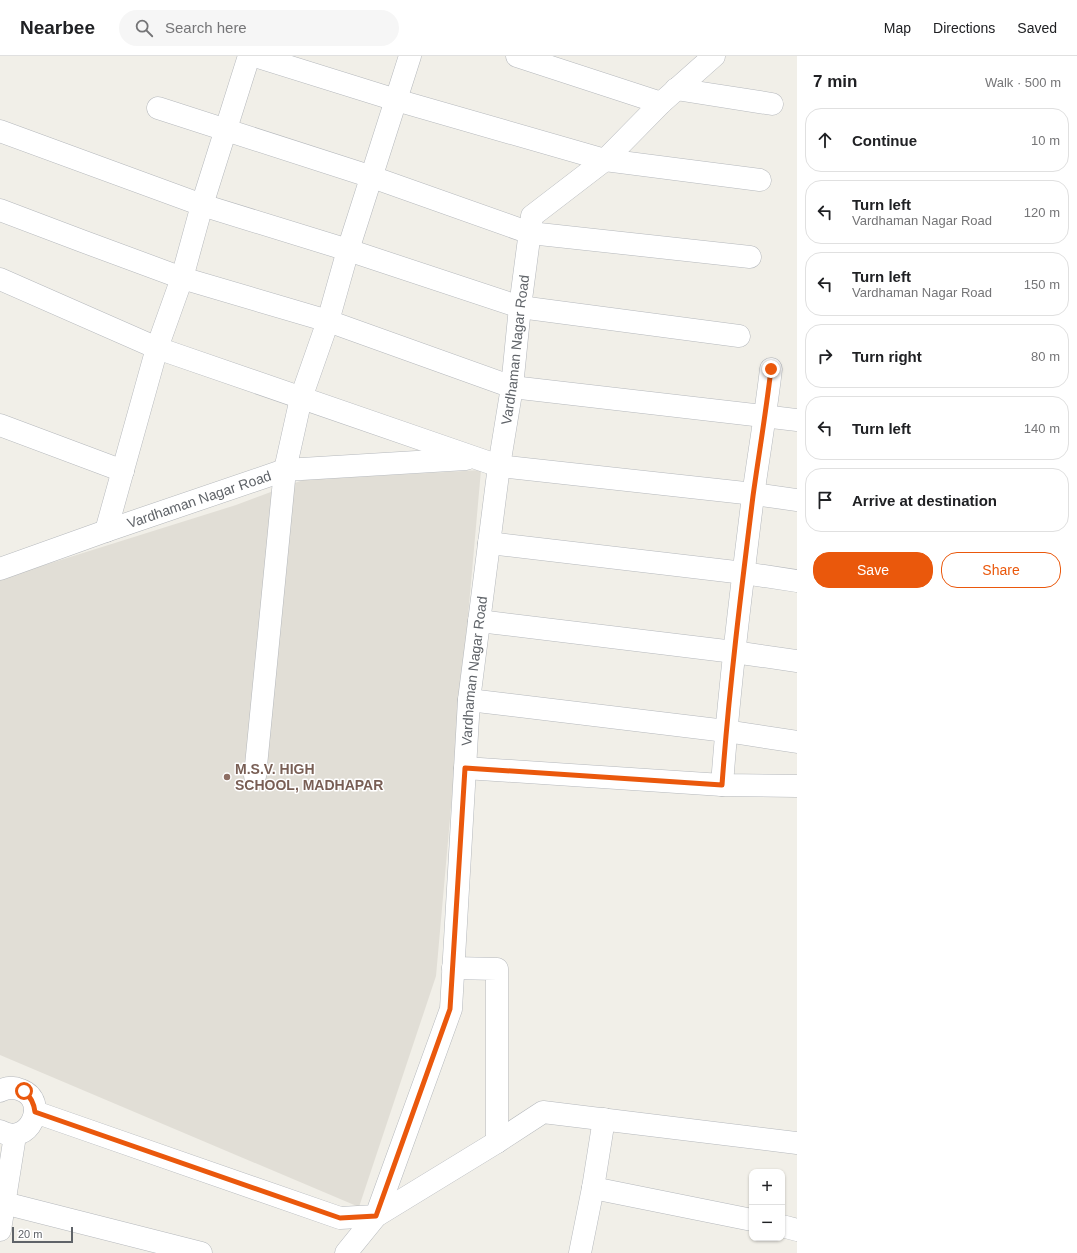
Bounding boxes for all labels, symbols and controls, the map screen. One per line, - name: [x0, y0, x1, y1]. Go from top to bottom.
- search box: [119, 10, 399, 46]
- text: Nearbee: [20, 17, 95, 38]
- icon: search: [133, 17, 155, 39]
- text: Search here: [165, 19, 247, 36]
- text: Map: [884, 20, 911, 36]
- text: Directions: [933, 20, 995, 36]
- text: Saved: [1017, 20, 1057, 36]
- text: 7 min: [813, 72, 857, 91]
- text: Walk · 500 m: [985, 75, 1061, 90]
- icon: ahead: [814, 129, 836, 151]
- text: Continue: [852, 132, 917, 149]
- text: 10 m: [1031, 133, 1060, 148]
- text: Turn left: [852, 196, 911, 213]
- icon: left: [814, 201, 836, 223]
- text: 120 m: [1024, 205, 1060, 220]
- text: Vardhaman Nagar Road: [852, 213, 992, 228]
- text: Turn left: [852, 268, 911, 285]
- icon: left: [814, 273, 836, 295]
- street label: Vardhaman Nagar Road: [498, 274, 532, 426]
- text: 150 m: [1024, 277, 1060, 292]
- text: Vardhaman Nagar Road: [852, 285, 992, 300]
- icon: right: [814, 345, 836, 367]
- text: Turn right: [852, 348, 922, 365]
- text: 80 m: [1031, 349, 1060, 364]
- route end: [762, 360, 780, 378]
- icon: left: [814, 417, 836, 439]
- text: Turn left: [852, 420, 911, 437]
- text: 140 m: [1024, 421, 1060, 436]
- street label: Vardhaman Nagar Road: [125, 467, 273, 531]
- icon: arrive: [814, 489, 836, 511]
- text: Arrive at destination: [852, 492, 997, 509]
- button: Save: [813, 552, 933, 588]
- button: Share: [941, 552, 1061, 588]
- street label: Vardhaman Nagar Road: [458, 595, 490, 746]
- place label: M.S.V. HIGH SCHOOL, MADHAPAR: [235, 761, 383, 793]
- marker: M.S.V. HIGH SCHOOL, MADHAPAR: [222, 772, 232, 782]
- route start: [15, 1082, 33, 1100]
- map controls: [749, 1169, 785, 1241]
- button: +: [749, 1169, 785, 1205]
- button: −: [749, 1205, 785, 1241]
- scale bar: [12, 1225, 73, 1244]
- text: 20 m: [18, 1228, 42, 1240]

